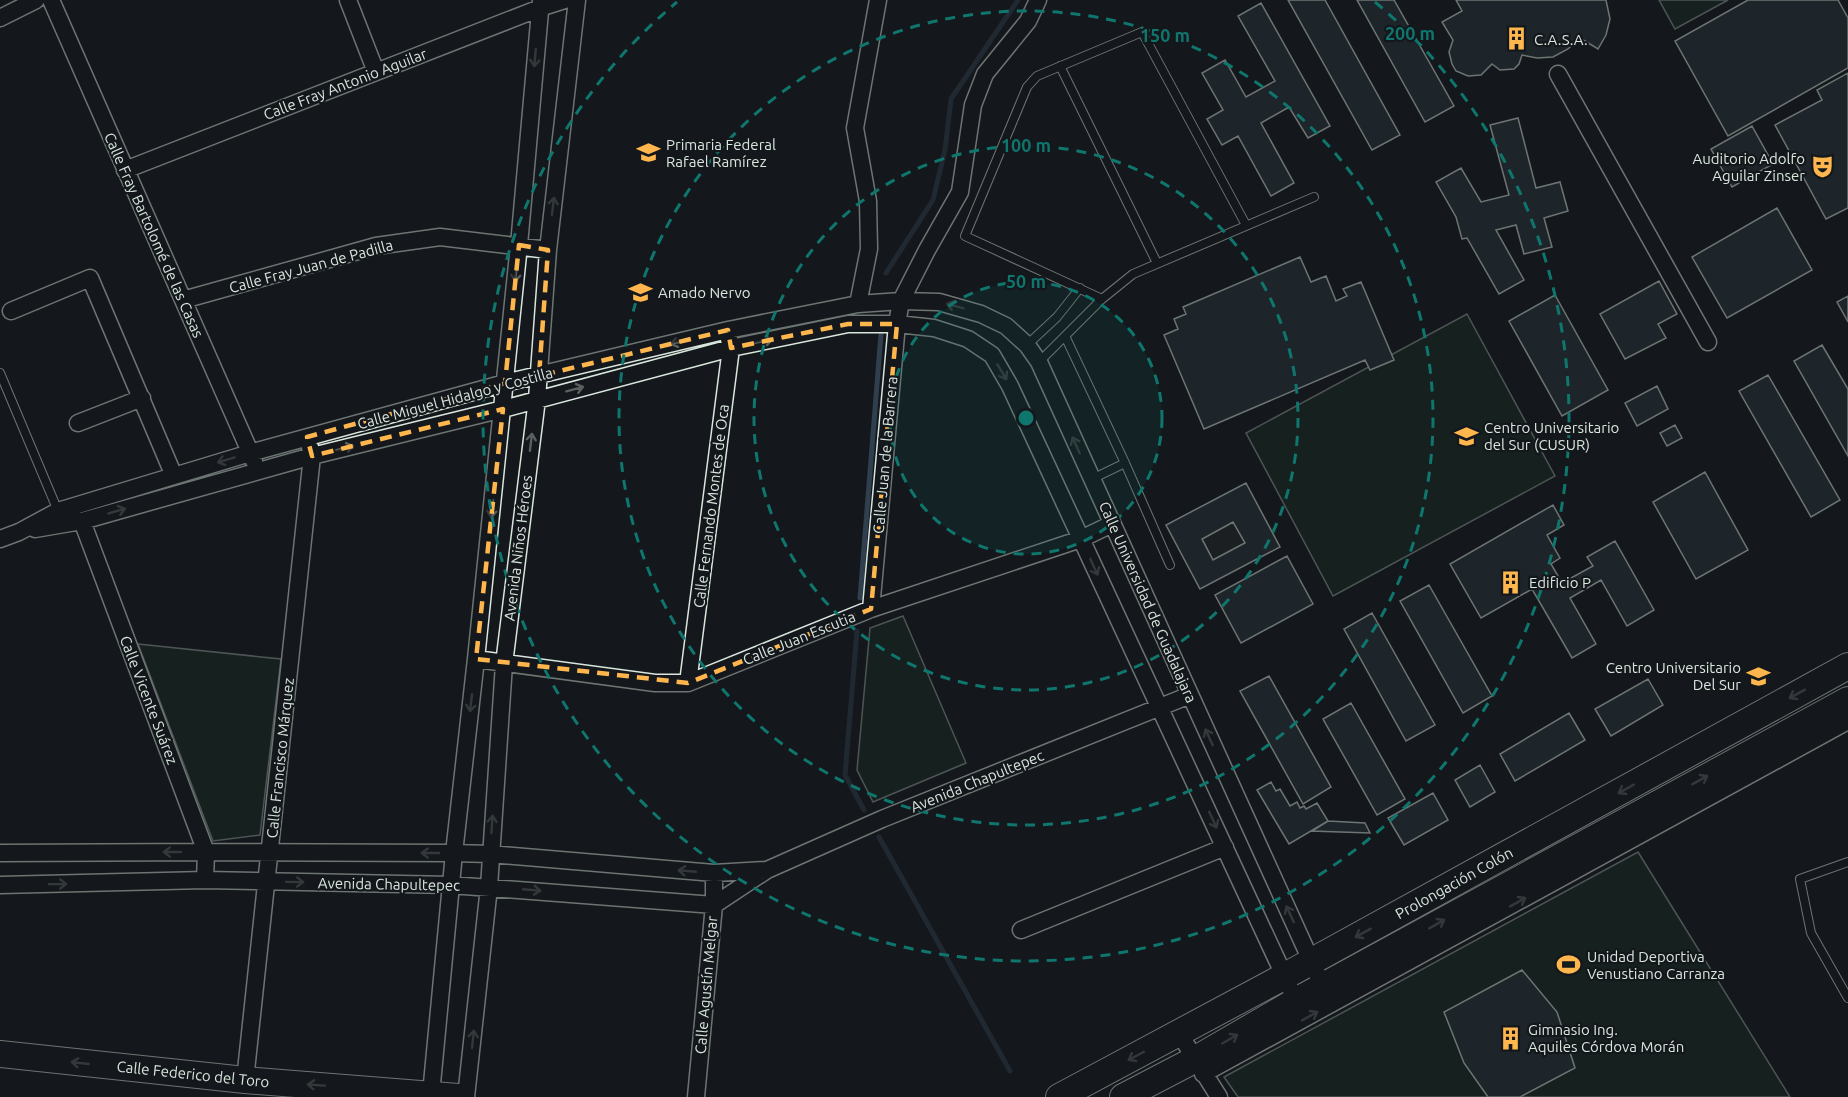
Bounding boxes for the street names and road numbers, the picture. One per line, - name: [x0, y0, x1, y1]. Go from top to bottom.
- street label: Calle Fray Antonio Aguilar: [261, 45, 429, 123]
- street label: Calle Fray Bartolomé de las Casas: [101, 130, 207, 340]
- street label: Calle Fray Juan de Padilla: [227, 236, 395, 296]
- street label: Calle Miguel Hidalgo y Costilla: [355, 364, 555, 432]
- street label: Calle Juan de la Barrera: [870, 376, 900, 534]
- street label: Calle Fernando Montes de Oca: [690, 403, 732, 609]
- street label: Avenida Niños Héroes: [501, 474, 535, 622]
- street label: Calle Universidad de Guadalajara: [1096, 499, 1200, 705]
- street label: Calle Juan Escutia: [740, 608, 858, 668]
- street label: Calle Vicente Suárez: [117, 633, 181, 767]
- street label: Calle Francisco Márquez: [263, 677, 297, 839]
- street label: Avenida Chapultepec: [908, 746, 1046, 816]
- street label: Prolongación Colón: [1392, 844, 1516, 922]
- street label: Avenida Chapultepec: [318, 874, 460, 894]
- street label: Calle Agustín Melgar: [691, 915, 721, 1055]
- street label: Calle Federico del Toro: [116, 1058, 270, 1090]

